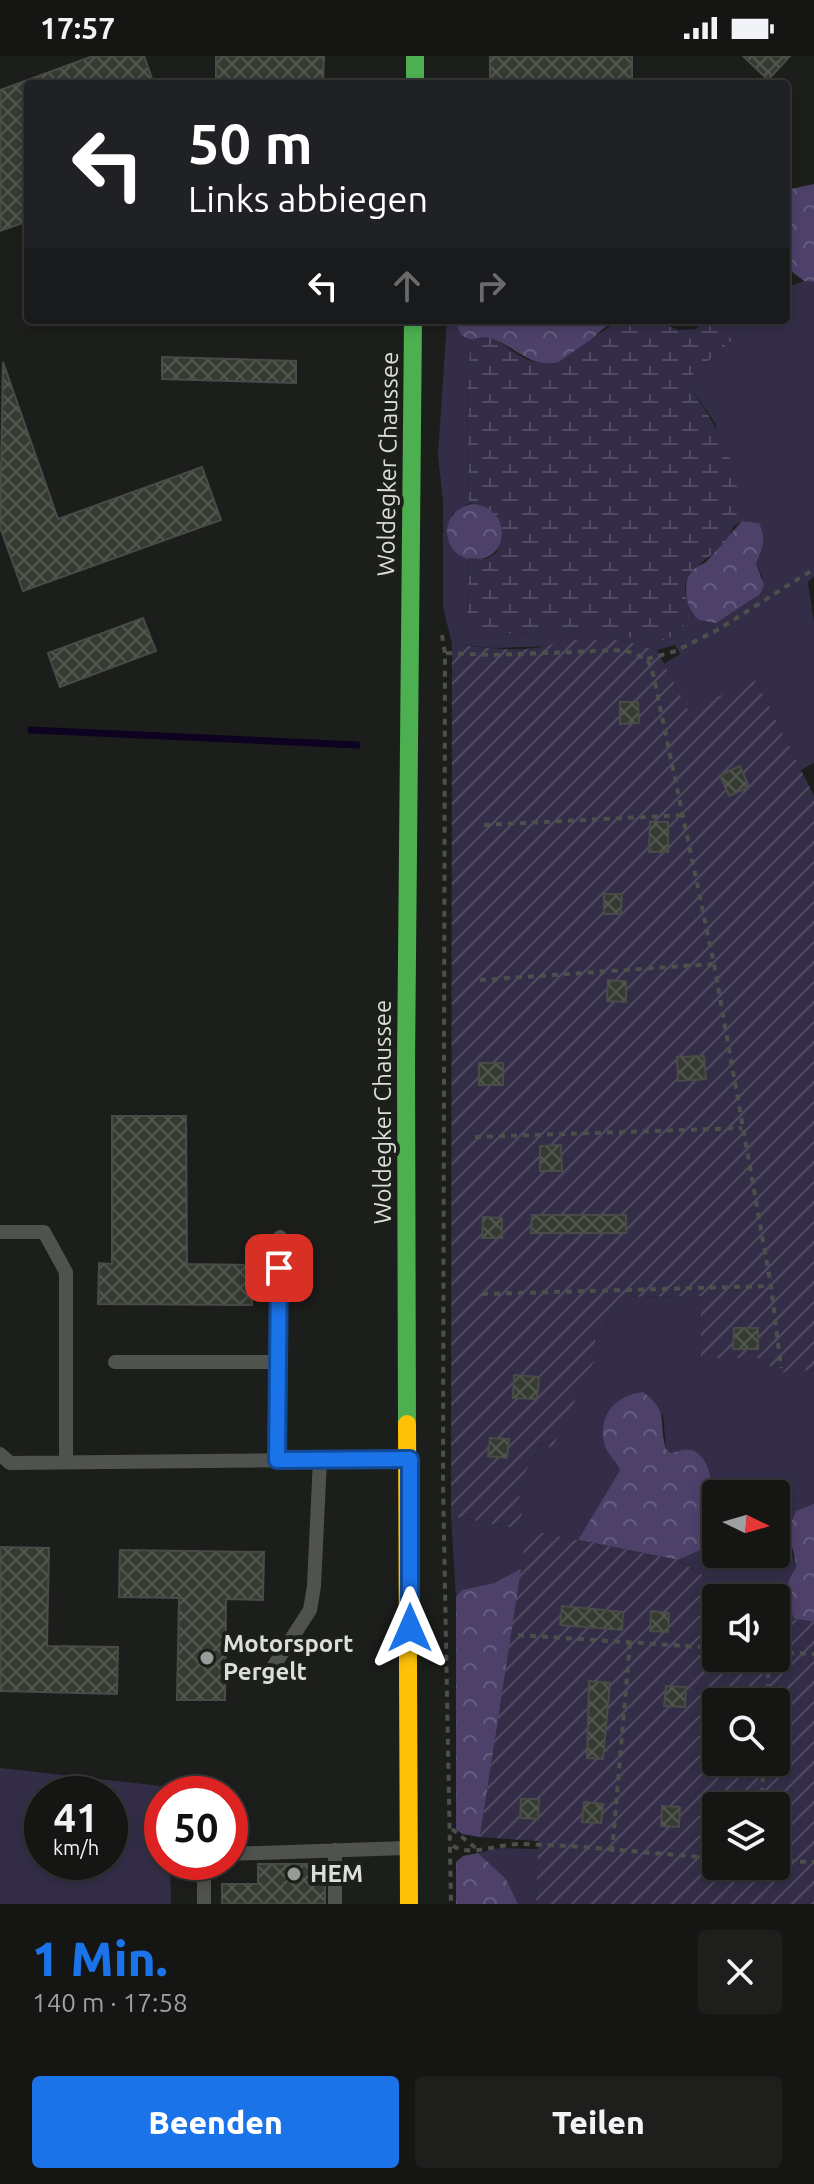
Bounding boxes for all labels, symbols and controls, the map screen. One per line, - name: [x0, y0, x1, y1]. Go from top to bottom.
- text: 17:57: [40, 11, 115, 45]
- icon: left: [56, 112, 160, 216]
- text: 50 m: [188, 112, 313, 175]
- text: Links abbiegen: [188, 178, 428, 219]
- icon: left: [301, 264, 345, 308]
- icon: ahead: [385, 264, 429, 308]
- icon: right: [469, 264, 513, 308]
- street label: Woldegker Chaussee: [372, 351, 403, 577]
- street label: Woldegker Chaussee: [369, 1000, 396, 1224]
- pin: [245, 1234, 313, 1302]
- icon: arrive: [257, 1246, 301, 1290]
- north arrow: [702, 1480, 790, 1568]
- map controls: [702, 1480, 790, 1880]
- button: sound: [702, 1584, 790, 1672]
- position arrow: [368, 1586, 452, 1670]
- place label: Motorsport Pergelt: [223, 1630, 353, 1685]
- marker: Motorsport Pergelt: [198, 1649, 216, 1667]
- button: search: [702, 1688, 790, 1776]
- speed limit sign: 50: [144, 1776, 248, 1880]
- button: layers: [702, 1792, 790, 1880]
- text: 41: [53, 1795, 99, 1840]
- text: km/h: [53, 1836, 99, 1859]
- place label: HEM: [310, 1860, 363, 1887]
- marker: HEM: [285, 1865, 303, 1883]
- button: close: [698, 1930, 782, 2014]
- text: 1 Min.: [32, 1931, 168, 1985]
- text: 140 m · 17:58: [32, 1988, 188, 2017]
- button: Beenden: [32, 2076, 399, 2168]
- button: Teilen: [415, 2076, 782, 2168]

